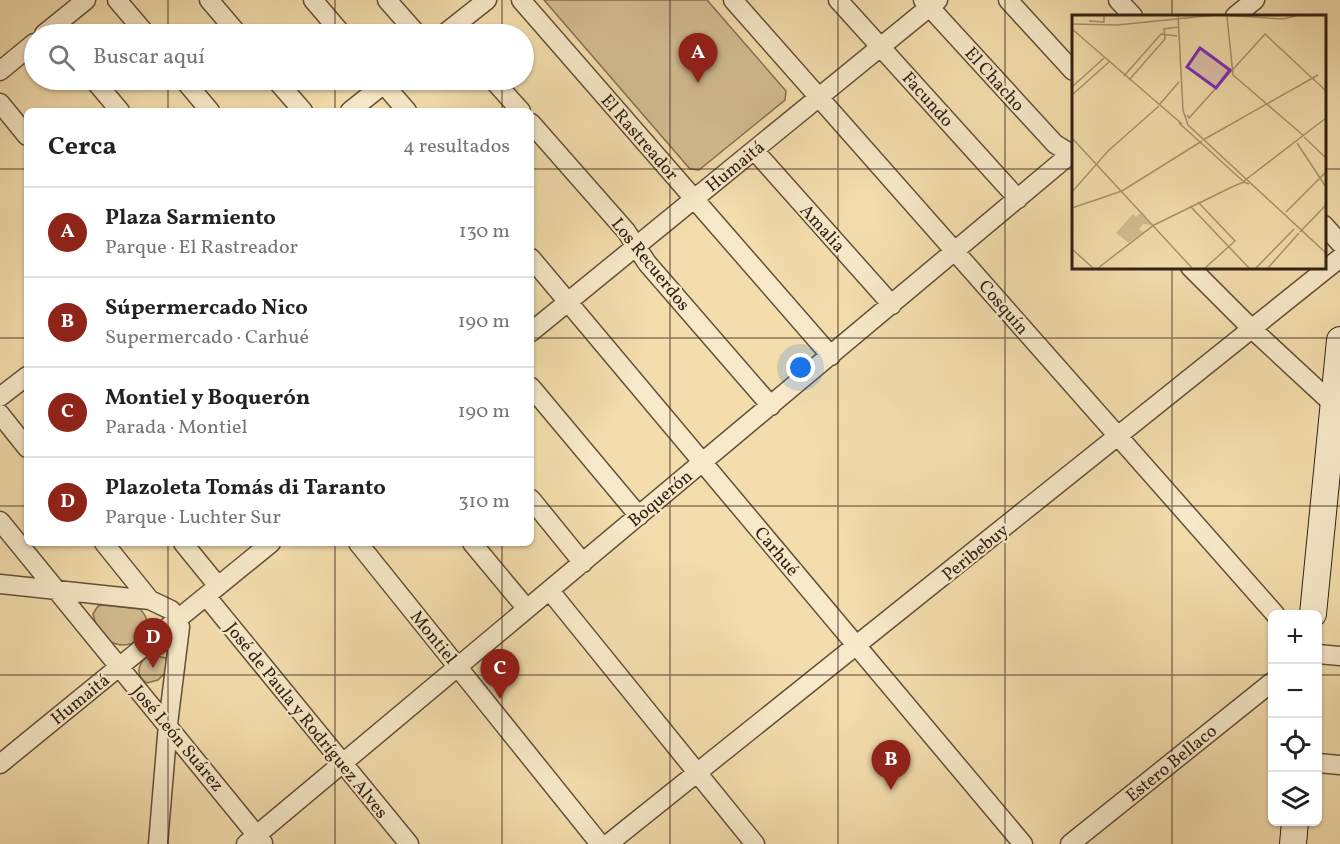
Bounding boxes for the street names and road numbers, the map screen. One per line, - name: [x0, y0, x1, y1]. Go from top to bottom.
- street label: El Chacho: [958, 42, 1030, 118]
- street label: Facundo: [895, 67, 959, 133]
- street label: El Rastreador: [594, 89, 684, 187]
- street label: Humaitá: [701, 136, 771, 199]
- street label: Amalia: [793, 199, 850, 259]
- street label: Los Recuerdos: [605, 213, 695, 317]
- street label: Cosquín: [972, 275, 1034, 341]
- street label: Boquerón: [623, 465, 699, 534]
- street label: Peribebuy: [937, 518, 1015, 588]
- street label: Carhué: [748, 522, 804, 582]
- street label: Montiel: [403, 606, 462, 670]
- street label: José de Paula y Rodríguez Alves: [219, 617, 393, 824]
- street label: Humaitá: [46, 669, 116, 732]
- street label: José León Suárez: [125, 680, 229, 798]
- street label: Estero Bellaco: [1121, 720, 1223, 809]

